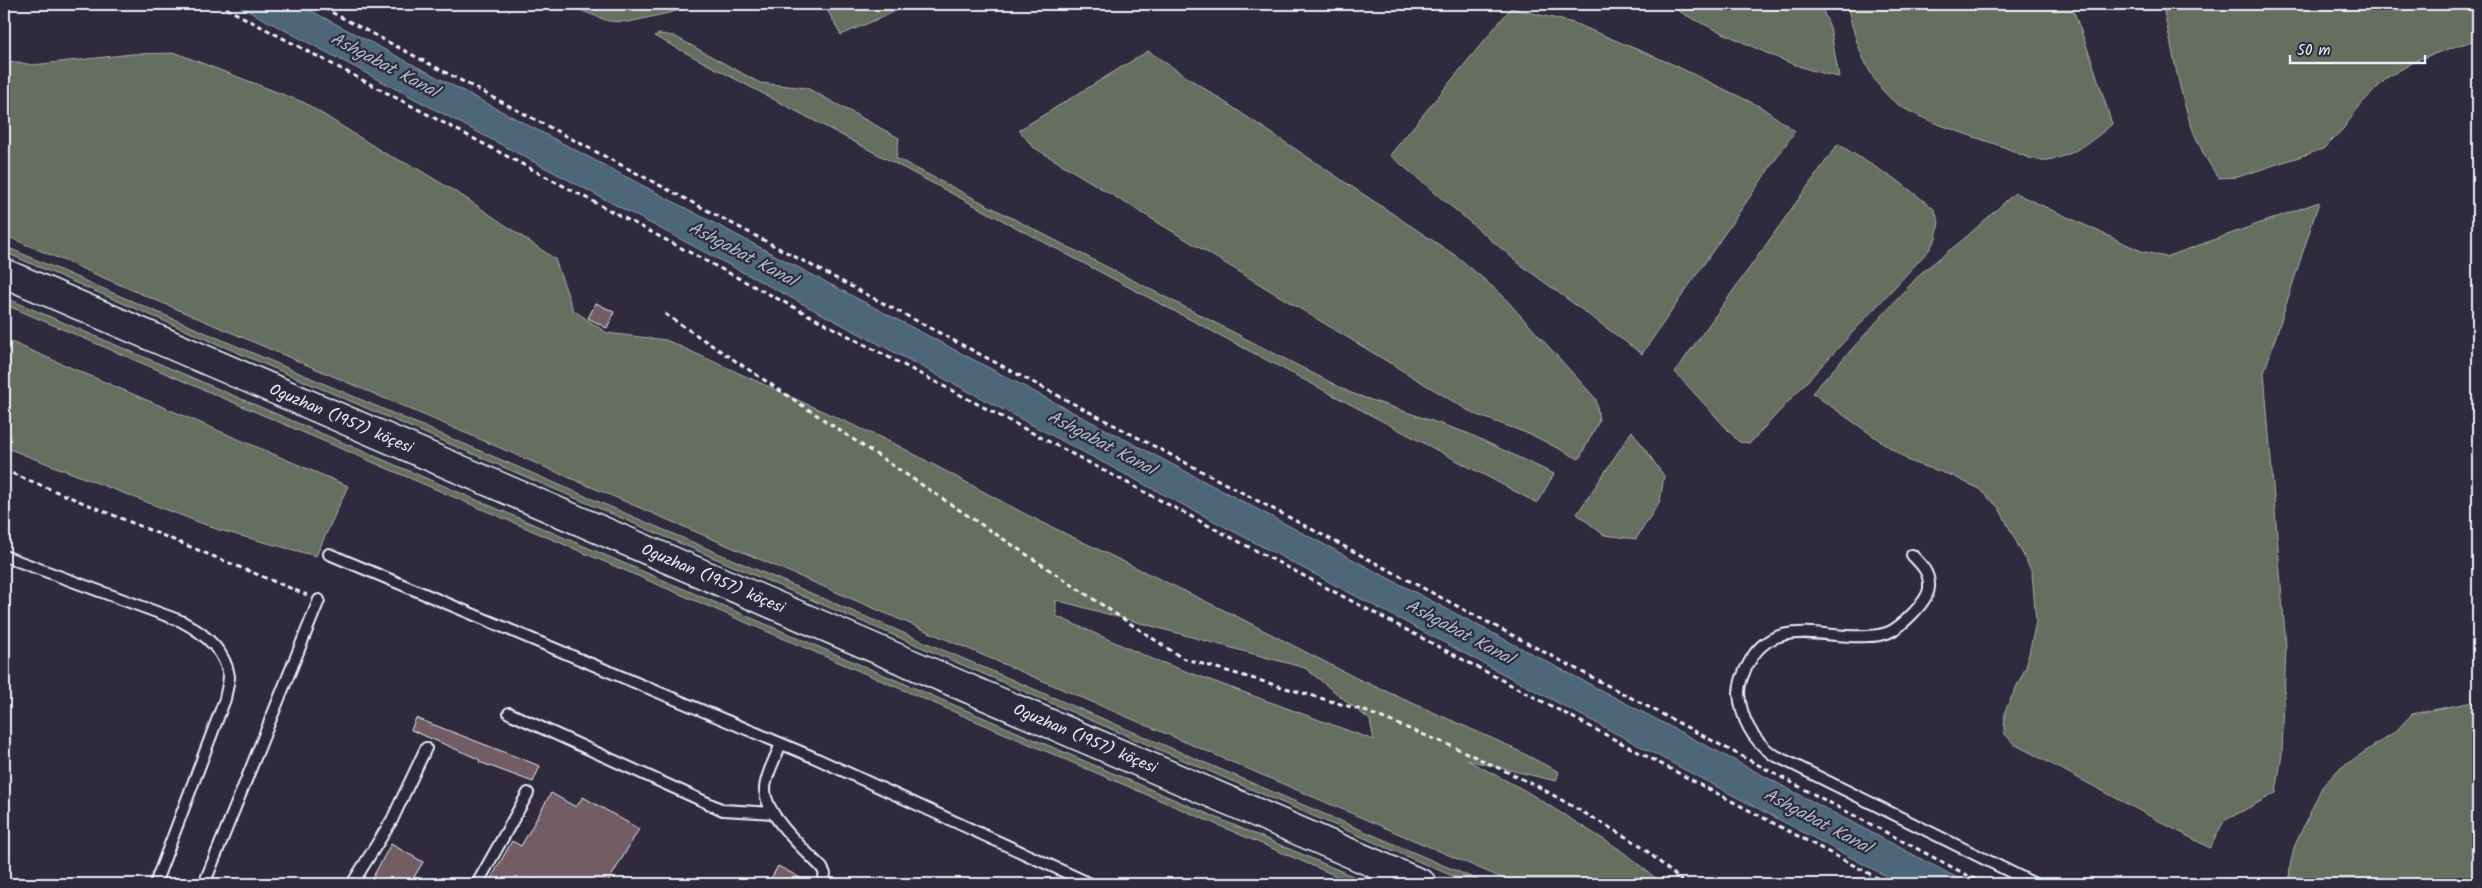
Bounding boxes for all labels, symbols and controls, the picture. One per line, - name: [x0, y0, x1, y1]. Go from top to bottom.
- water label: Ashgabat Kanal: [325, 25, 446, 108]
- scale bar: [2290, 32, 2424, 64]
- text: 50 m: [2297, 39, 2331, 63]
- water label: Ashgabat Kanal: [683, 214, 804, 297]
- street label: Oguzhan (1957) köçesi: [265, 377, 418, 461]
- water label: Ashgabat Kanal: [1042, 403, 1163, 486]
- street label: Oguzhan (1957) köçesi: [637, 537, 790, 621]
- water label: Ashgabat Kanal: [1400, 592, 1521, 675]
- street label: Oguzhan (1957) köçesi: [1009, 697, 1162, 781]
- water label: Ashgabat Kanal: [1758, 781, 1879, 864]

